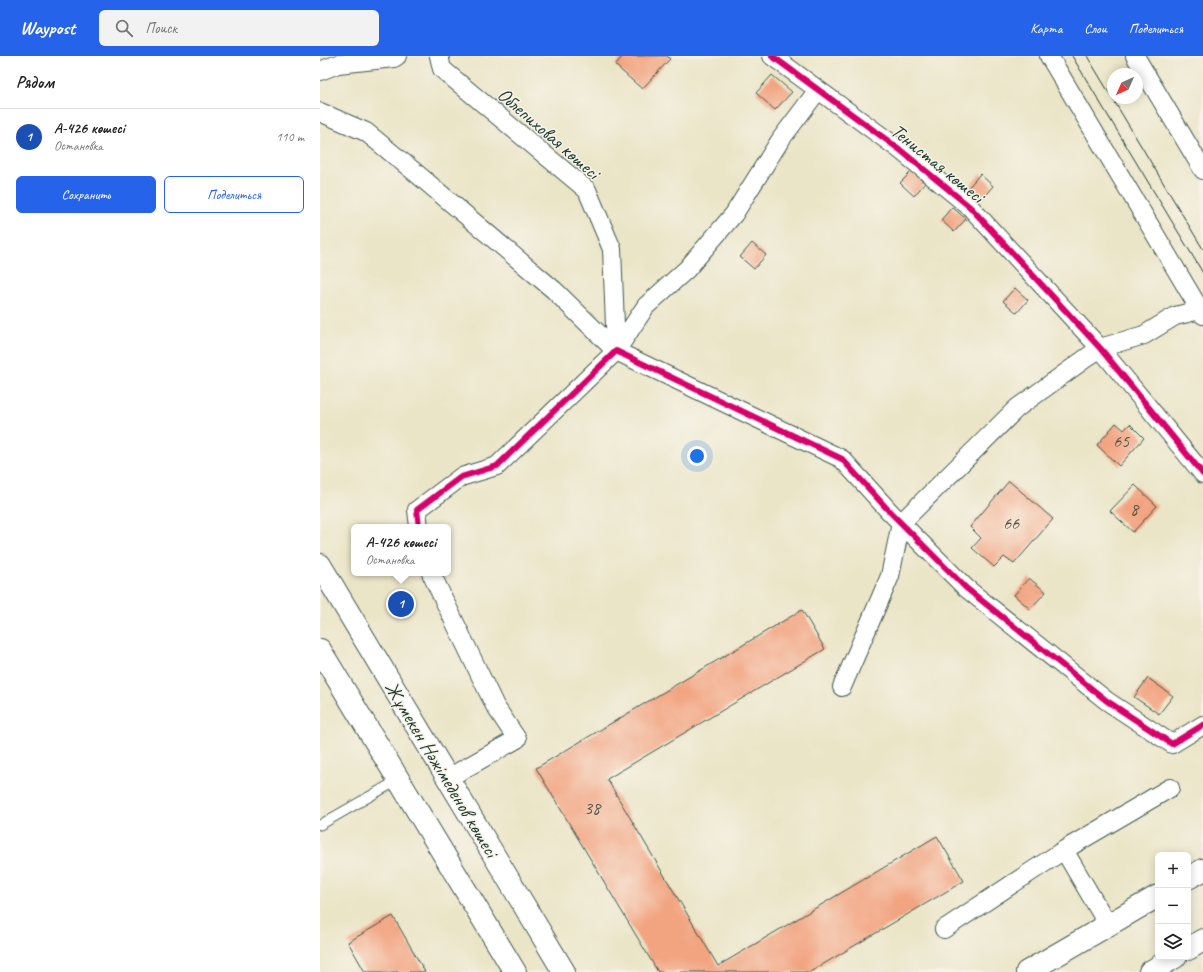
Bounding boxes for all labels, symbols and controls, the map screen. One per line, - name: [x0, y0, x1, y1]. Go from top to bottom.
- search box: [99, 10, 379, 46]
- text: Waypost: [20, 16, 75, 40]
- icon: search: [113, 17, 135, 39]
- text: Поиск: [145, 19, 177, 38]
- text: Карта: [1030, 20, 1062, 37]
- text: Слои: [1084, 20, 1107, 37]
- text: Поделиться: [1129, 20, 1183, 37]
- north arrow: [1107, 68, 1143, 104]
- text: Рядом: [16, 72, 54, 93]
- street label: Облепиховая көшесі: [492, 82, 607, 186]
- street label: Тенистая көшесі: [886, 118, 991, 210]
- text: А-426 көшесі: [54, 119, 125, 138]
- text: 1: [26, 129, 32, 145]
- text: 110 m: [276, 129, 304, 145]
- text: Остановка: [54, 138, 103, 154]
- button: Сохранить: [16, 176, 156, 213]
- button: Поделиться: [164, 176, 304, 213]
- house number: 65: [1113, 430, 1130, 452]
- your location: [687, 446, 707, 466]
- house number: 8: [1130, 498, 1140, 520]
- house number: 66: [1003, 512, 1020, 534]
- popup: [351, 524, 451, 576]
- text: А-426 көшесі: [366, 533, 436, 552]
- text: Остановка: [366, 552, 414, 568]
- pin: 1: [388, 589, 414, 619]
- street label: Жұмекен Нәжімеденов көшесі: [379, 677, 505, 864]
- house number: 38: [584, 797, 602, 819]
- map controls: [1155, 852, 1191, 960]
- button: +: [1155, 852, 1191, 888]
- button: −: [1155, 888, 1191, 924]
- button: layers: [1155, 924, 1191, 960]

